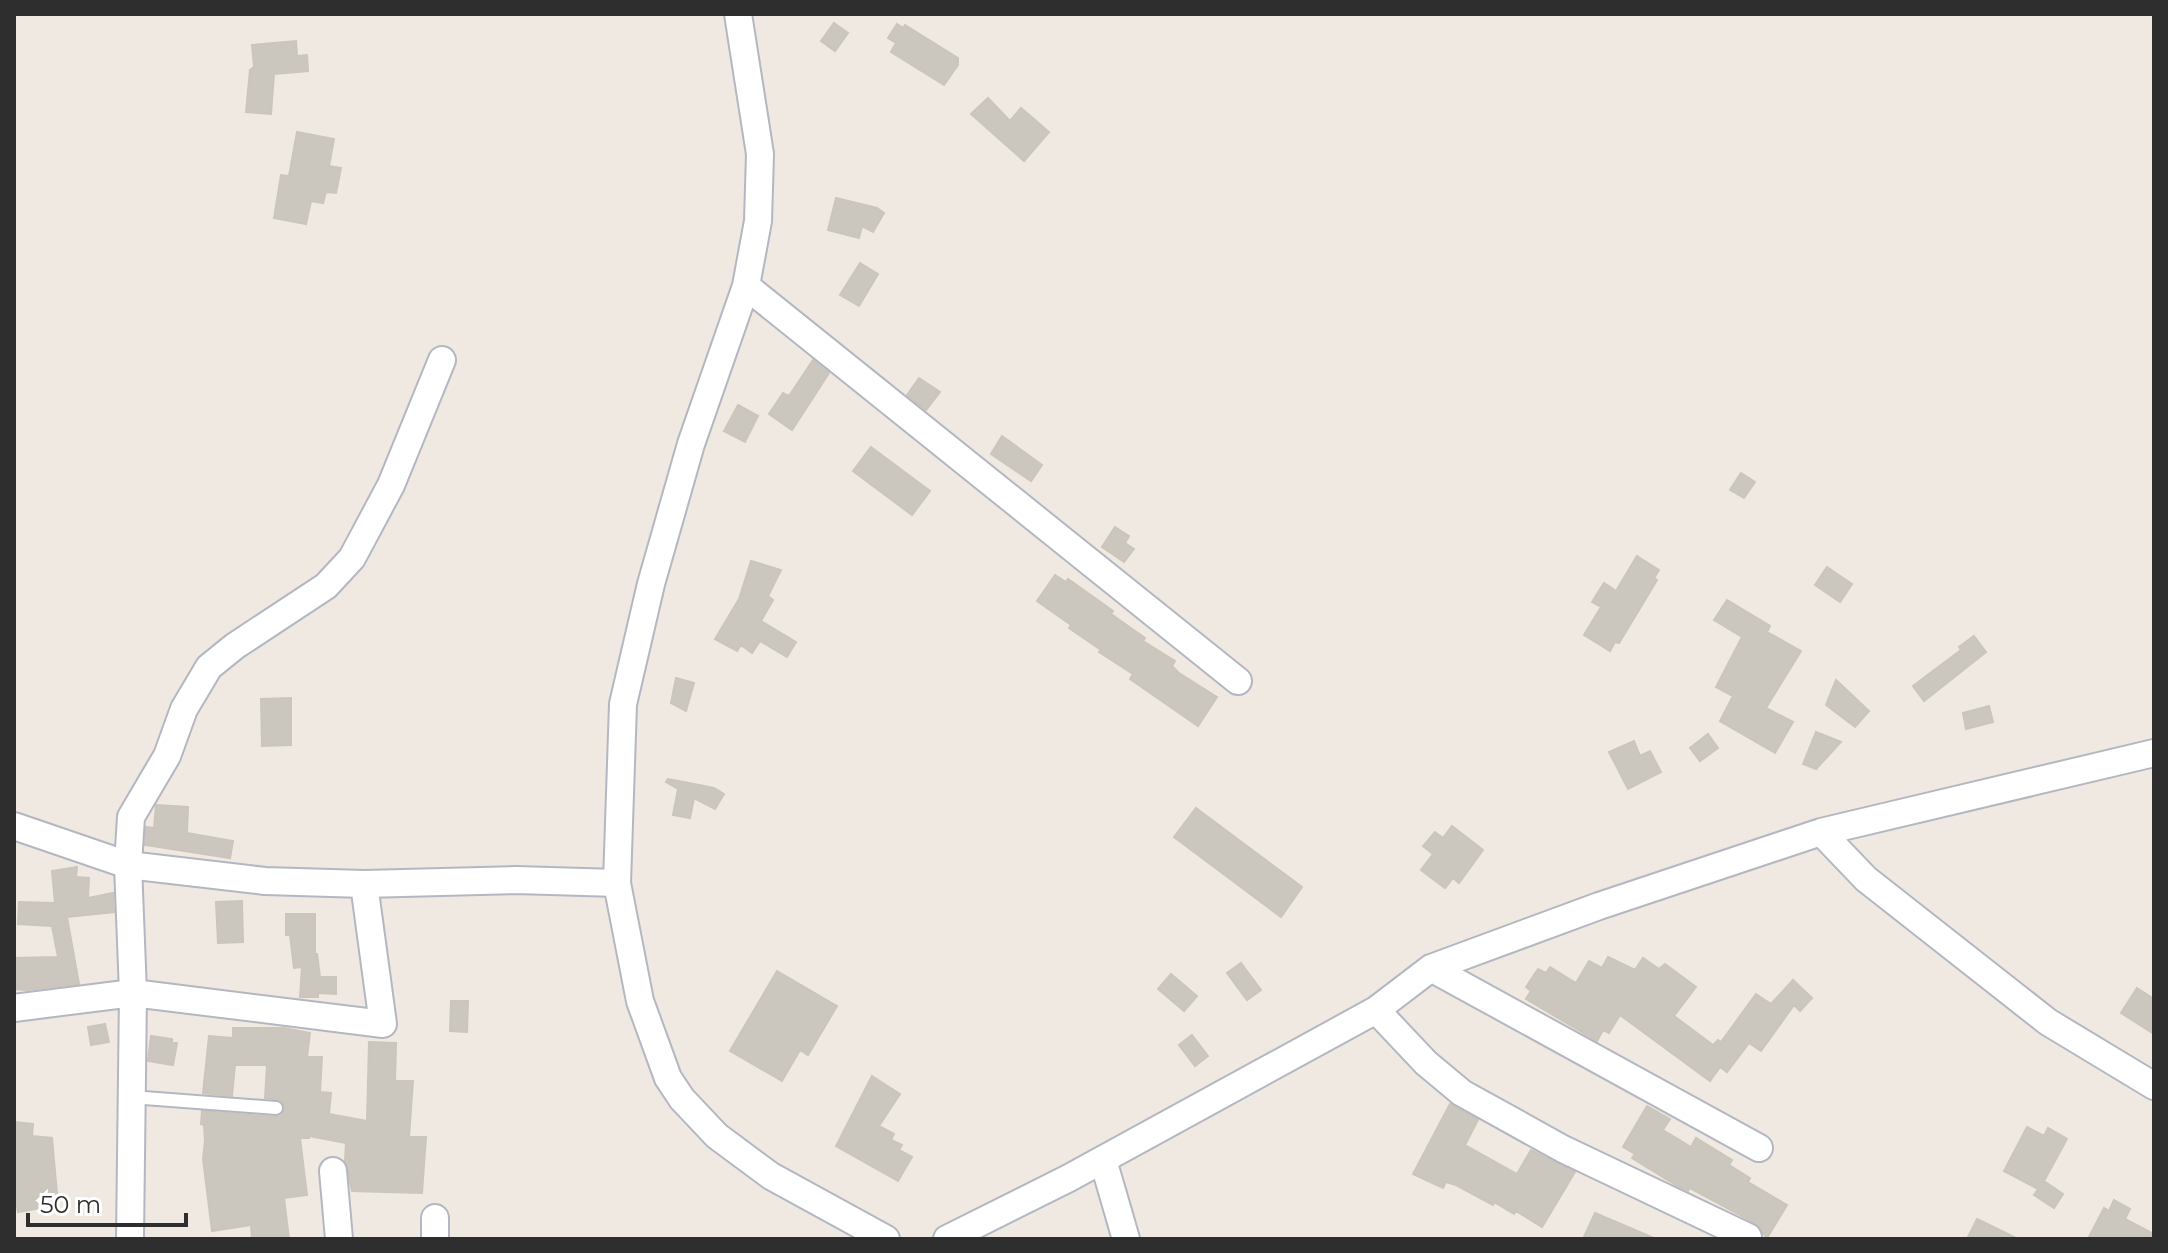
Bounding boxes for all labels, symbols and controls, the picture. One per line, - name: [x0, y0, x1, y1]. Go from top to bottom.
- scale bar: [28, 1177, 186, 1227]
- text: 50 m: [40, 1190, 101, 1219]

